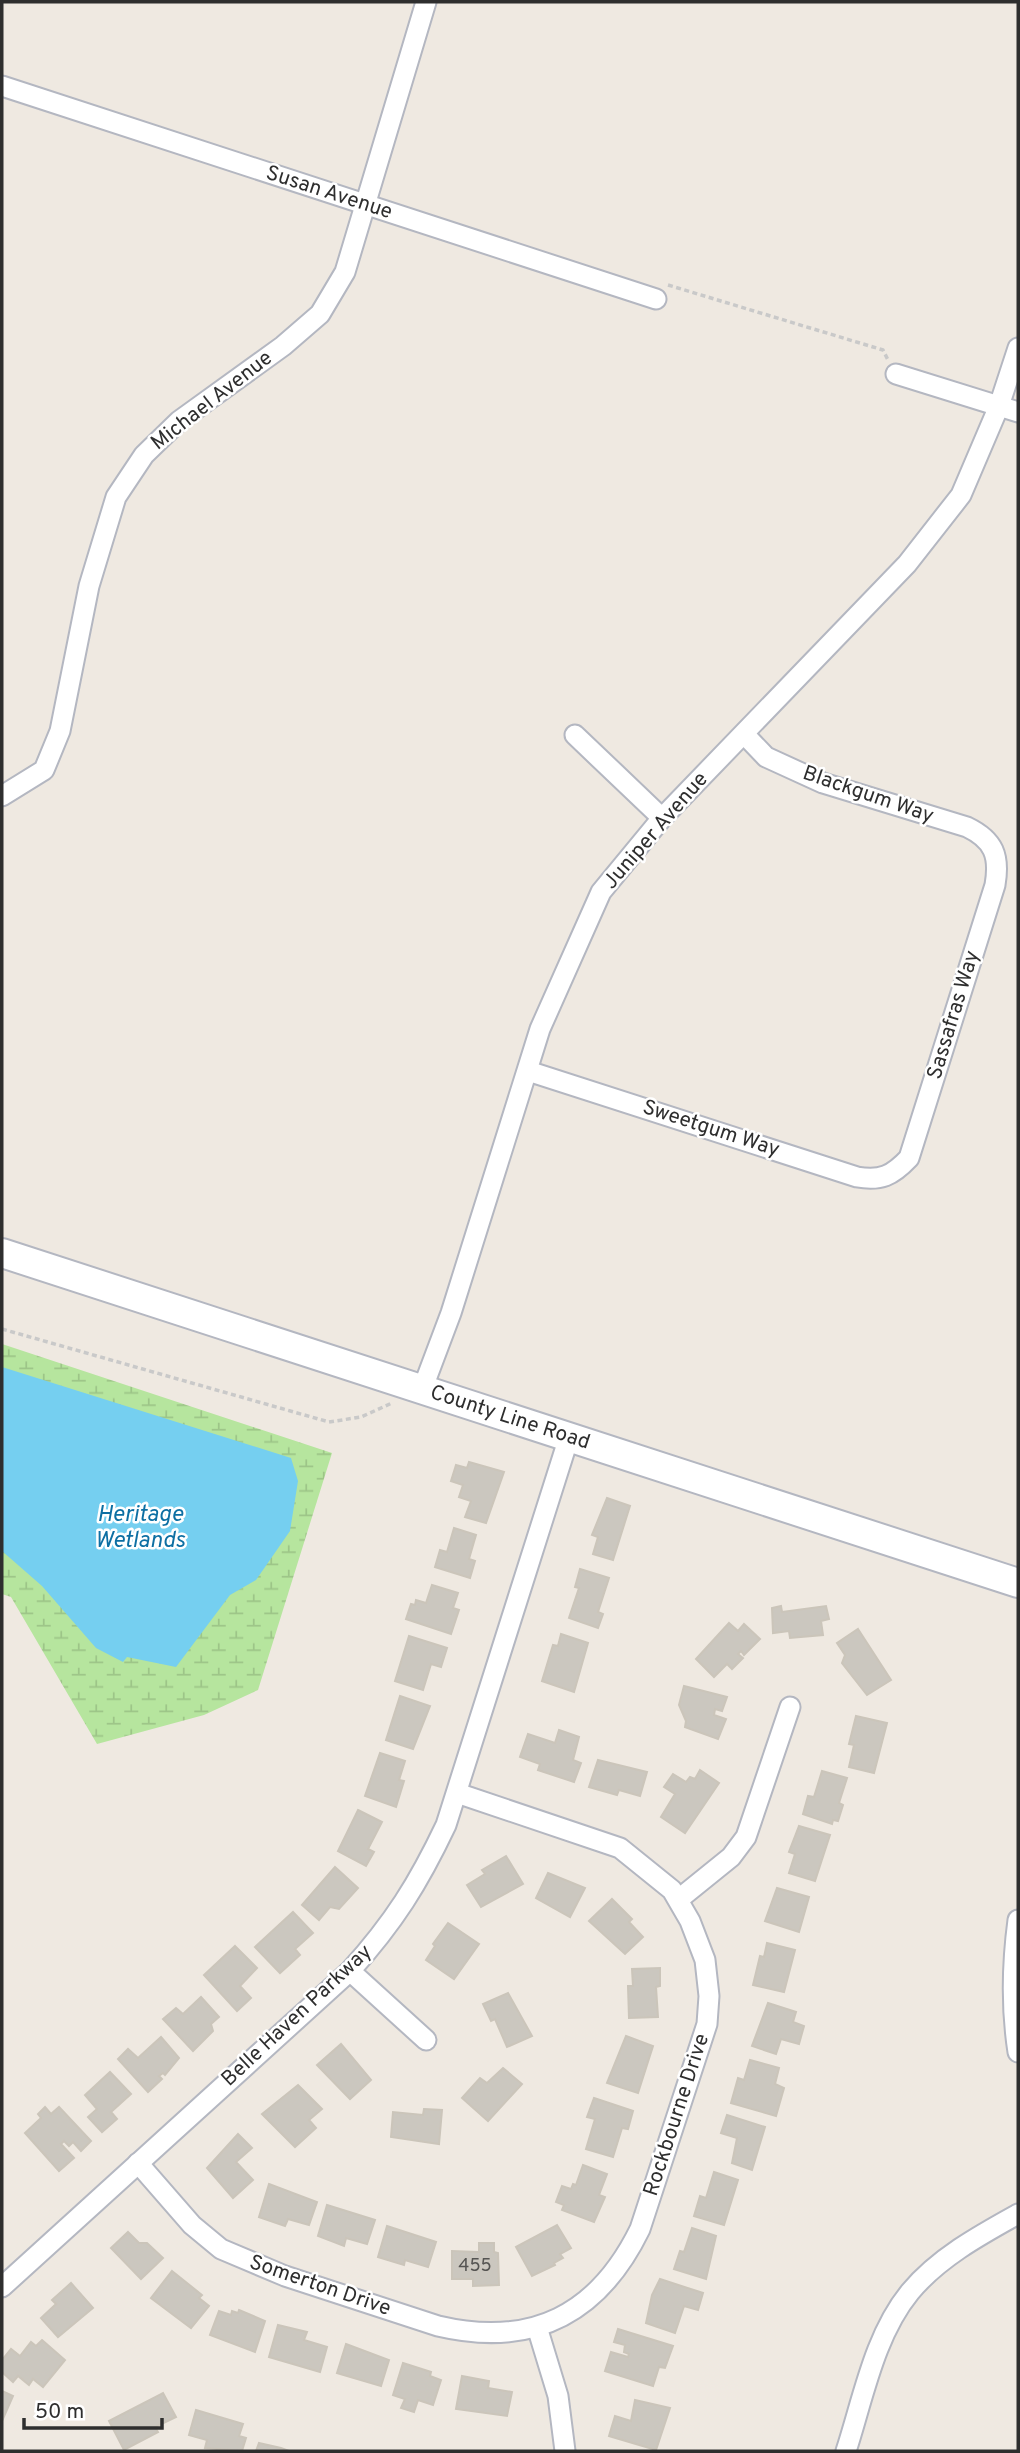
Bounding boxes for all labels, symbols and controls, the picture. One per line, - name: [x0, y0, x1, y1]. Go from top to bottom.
- street label: Susan Avenue: [262, 160, 396, 226]
- street label: Michael Avenue: [146, 345, 278, 457]
- street label: Blackgum Way: [799, 760, 937, 830]
- street label: Juniper Avenue: [598, 767, 714, 895]
- street label: Sassafras Way: [922, 947, 986, 1083]
- street label: Sweetgum Way: [639, 1094, 783, 1164]
- street label: County Line Road: [427, 1379, 593, 1457]
- water label: Heritage Wetlands: [95, 1501, 186, 1556]
- street label: Belle Haven Parkway: [216, 1939, 378, 2093]
- street label: Rockbourne Drive: [638, 2030, 716, 2200]
- street label: Somerton Drive: [246, 2249, 394, 2323]
- house number: 455: [458, 2255, 492, 2278]
- scale bar: [24, 2386, 163, 2430]
- text: 50 m: [35, 2399, 84, 2426]

